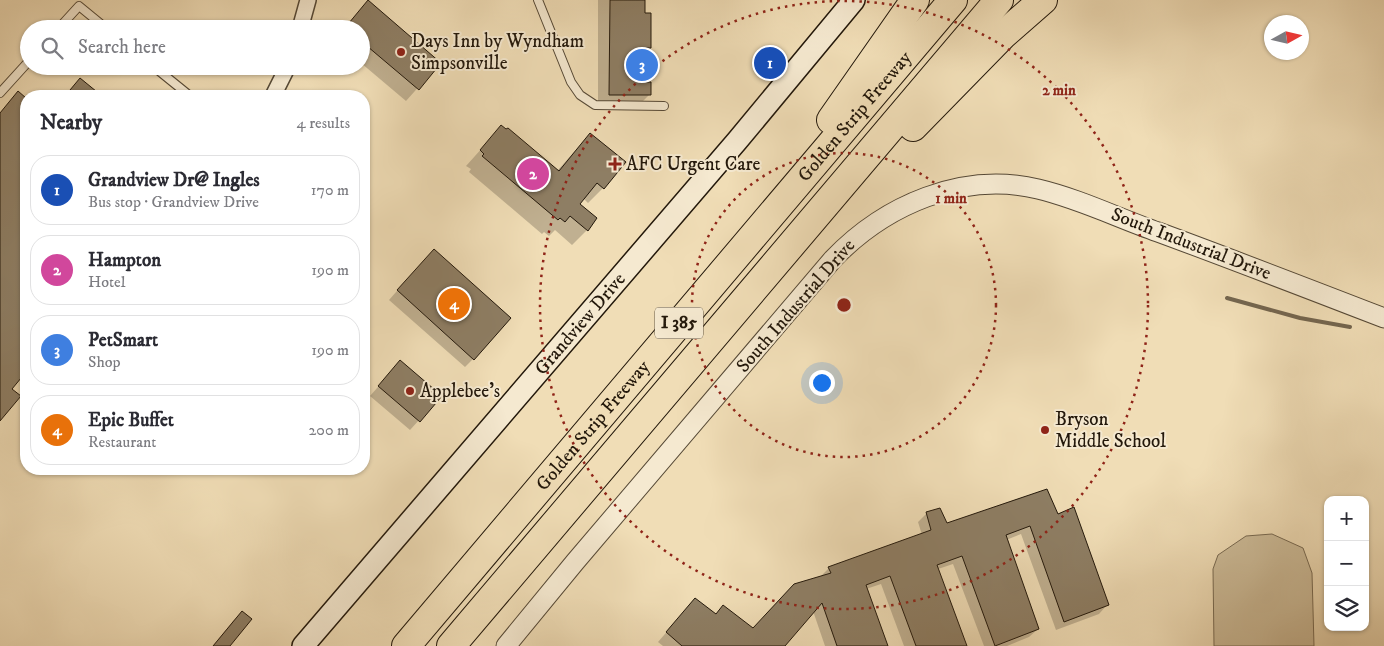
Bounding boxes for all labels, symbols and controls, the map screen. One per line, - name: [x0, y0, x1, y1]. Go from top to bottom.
- north arrow: [1264, 15, 1309, 60]
- search box: [20, 20, 370, 75]
- place label: Days Inn by Wyndham Simpsonville: [411, 30, 584, 75]
- icon: search: [38, 34, 66, 62]
- text: Search here: [78, 36, 166, 59]
- pin: 1: [754, 44, 786, 82]
- marker: Days Inn by Wyndham Simpsonville: [395, 46, 407, 58]
- pin: 3: [626, 46, 658, 84]
- street label: Golden Strip Freeway: [793, 46, 917, 186]
- text: 2 min: [1042, 81, 1076, 100]
- text: Nearby: [40, 110, 102, 136]
- text: 4 results: [297, 113, 350, 133]
- place label: AFC Urgent Care: [626, 153, 761, 176]
- pin: 2: [517, 155, 549, 193]
- marker: AFC Urgent Care: [608, 157, 622, 171]
- text: Grandview Dr@ Ingles: [88, 169, 260, 192]
- text: 1: [54, 180, 60, 200]
- text: 170 m: [311, 180, 349, 200]
- text: 1 min: [935, 189, 967, 208]
- text: Bus stop · Grandview Drive: [88, 192, 259, 212]
- street label: South Industrial Drive: [1108, 203, 1274, 285]
- street label: South Industrial Drive: [732, 234, 860, 377]
- text: Hampton: [88, 249, 161, 272]
- text: 2: [53, 260, 61, 280]
- text: 190 m: [311, 260, 349, 280]
- street label: Grandview Drive: [530, 268, 630, 379]
- text: Hotel: [88, 272, 126, 292]
- pin: 4: [438, 285, 470, 323]
- centre of rings: [835, 296, 853, 314]
- road number: I 385: [655, 307, 703, 338]
- text: PetSmart: [88, 329, 158, 352]
- text: 3: [54, 340, 60, 360]
- text: 190 m: [311, 340, 349, 360]
- text: Shop: [88, 352, 121, 372]
- street label: Golden Strip Freeway: [531, 355, 655, 495]
- your location: [809, 370, 835, 396]
- place label: Applebee's: [420, 380, 500, 403]
- marker: Applebee's: [404, 385, 416, 397]
- place label: Bryson Middle School: [1055, 408, 1166, 453]
- text: Epic Buffet: [88, 409, 174, 432]
- text: 4: [52, 420, 62, 440]
- text: 200 m: [308, 420, 349, 440]
- marker: Bryson Middle School: [1039, 424, 1051, 436]
- text: Restaurant: [88, 432, 156, 452]
- map controls: [1324, 496, 1369, 631]
- button: +: [1324, 496, 1369, 541]
- button: −: [1324, 541, 1369, 586]
- button: layers: [1324, 586, 1369, 631]

